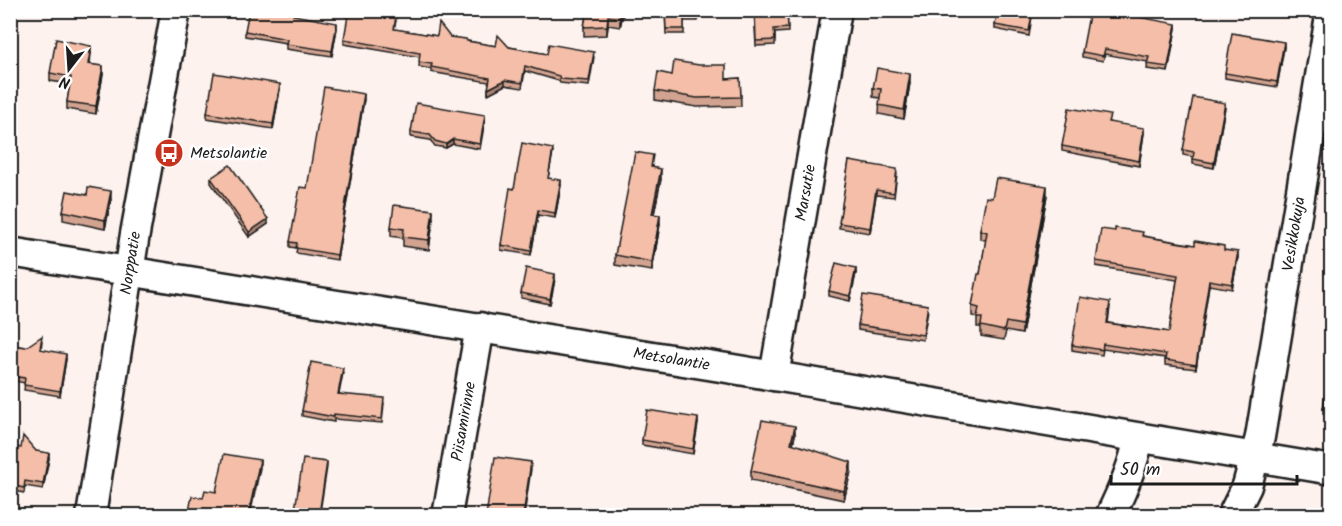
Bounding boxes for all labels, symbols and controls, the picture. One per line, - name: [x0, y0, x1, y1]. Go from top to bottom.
- north arrow: [39, 39, 99, 99]
- text: N: [57, 68, 74, 95]
- bus stop icon: Metsolantie: [153, 137, 185, 169]
- place label: Metsolantie: [190, 141, 267, 166]
- street label: Marsutie: [788, 162, 823, 223]
- street label: Vesikkokuja: [1275, 195, 1312, 273]
- street label: Norppatie: [113, 230, 148, 296]
- street label: Metsolantie: [631, 341, 712, 378]
- street label: Piisamirinne: [444, 380, 483, 463]
- scale bar: [1111, 448, 1297, 486]
- text: 50 m: [1120, 456, 1160, 485]

